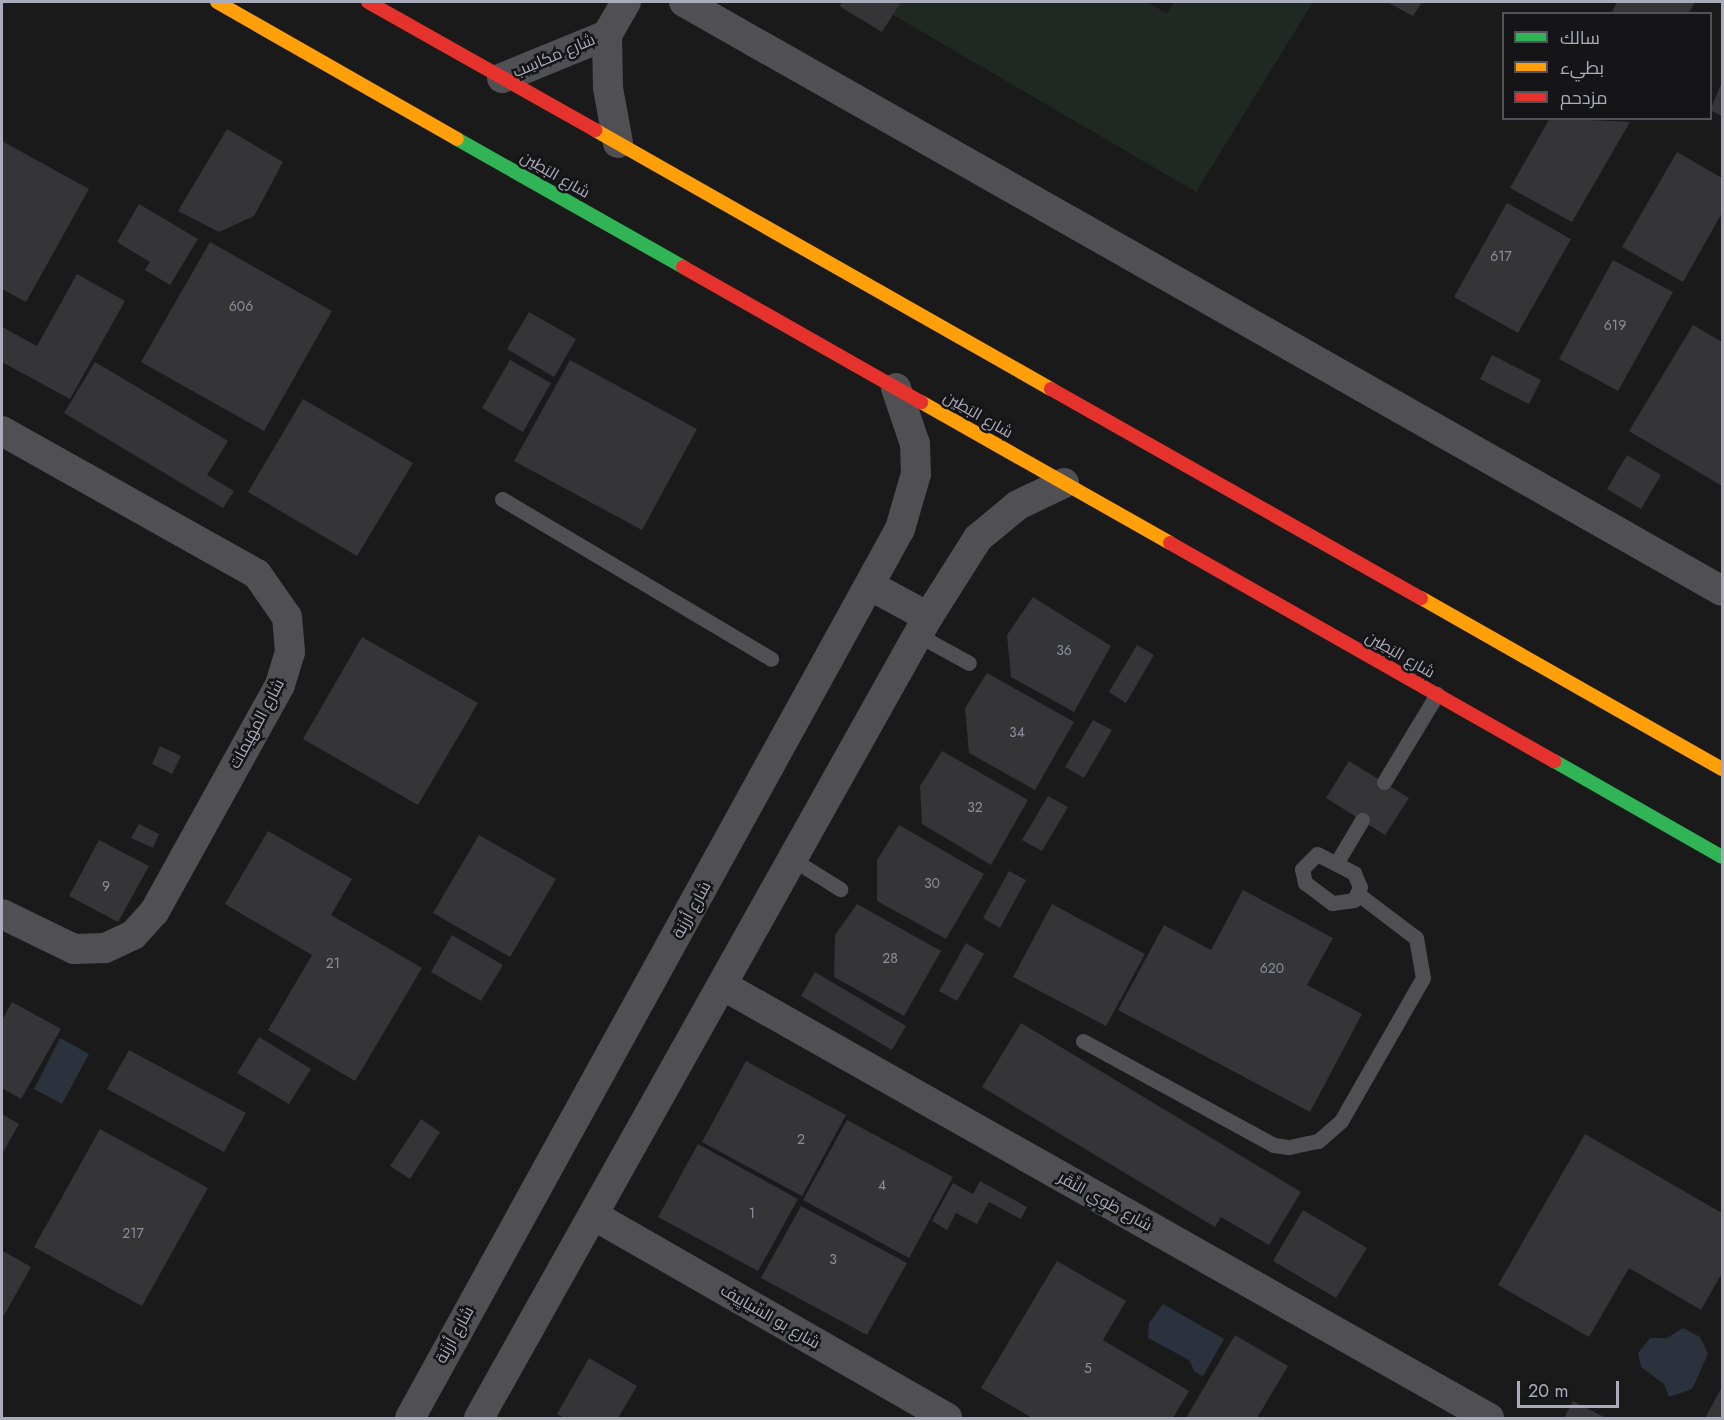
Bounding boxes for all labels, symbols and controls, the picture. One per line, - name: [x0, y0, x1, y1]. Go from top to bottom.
- legend: [1502, 12, 1712, 120]
- text: سالك: [1560, 25, 1600, 51]
- street label: شارع مكاسِب: [510, 30, 598, 82]
- text: بطيء: [1560, 55, 1604, 81]
- text: مزدحم: [1560, 85, 1608, 111]
- street label: شارع البَطِين: [517, 147, 593, 203]
- house number: 617: [1490, 248, 1512, 264]
- house number: 606: [229, 298, 253, 314]
- house number: 619: [1604, 317, 1626, 333]
- street label: شارع البَطِين: [940, 387, 1016, 443]
- street label: شارع البَطِين: [1362, 627, 1438, 683]
- house number: 36: [1056, 642, 1072, 658]
- street label: شارع المهَيمات: [225, 676, 289, 772]
- house number: 34: [1009, 724, 1025, 740]
- house number: 32: [967, 799, 983, 815]
- house number: 30: [924, 875, 940, 891]
- house number: 9: [102, 878, 110, 894]
- street label: شارع أرزَنة: [669, 878, 715, 942]
- house number: 28: [882, 950, 898, 966]
- house number: 21: [326, 955, 340, 971]
- house number: 620: [1260, 960, 1284, 976]
- house number: 2: [797, 1131, 805, 1147]
- street label: شارع طَوِي النَّقَر: [1055, 1168, 1155, 1236]
- house number: 4: [878, 1177, 886, 1193]
- house number: 1: [749, 1205, 755, 1221]
- house number: 217: [122, 1225, 144, 1241]
- house number: 3: [829, 1251, 837, 1267]
- street label: شارع بو السِّيايِيف: [717, 1281, 823, 1353]
- street label: شارع أرزَنة: [432, 1303, 478, 1367]
- house number: 5: [1084, 1360, 1092, 1376]
- scale bar: [1520, 1369, 1622, 1407]
- text: 20 m: [1528, 1378, 1568, 1404]

